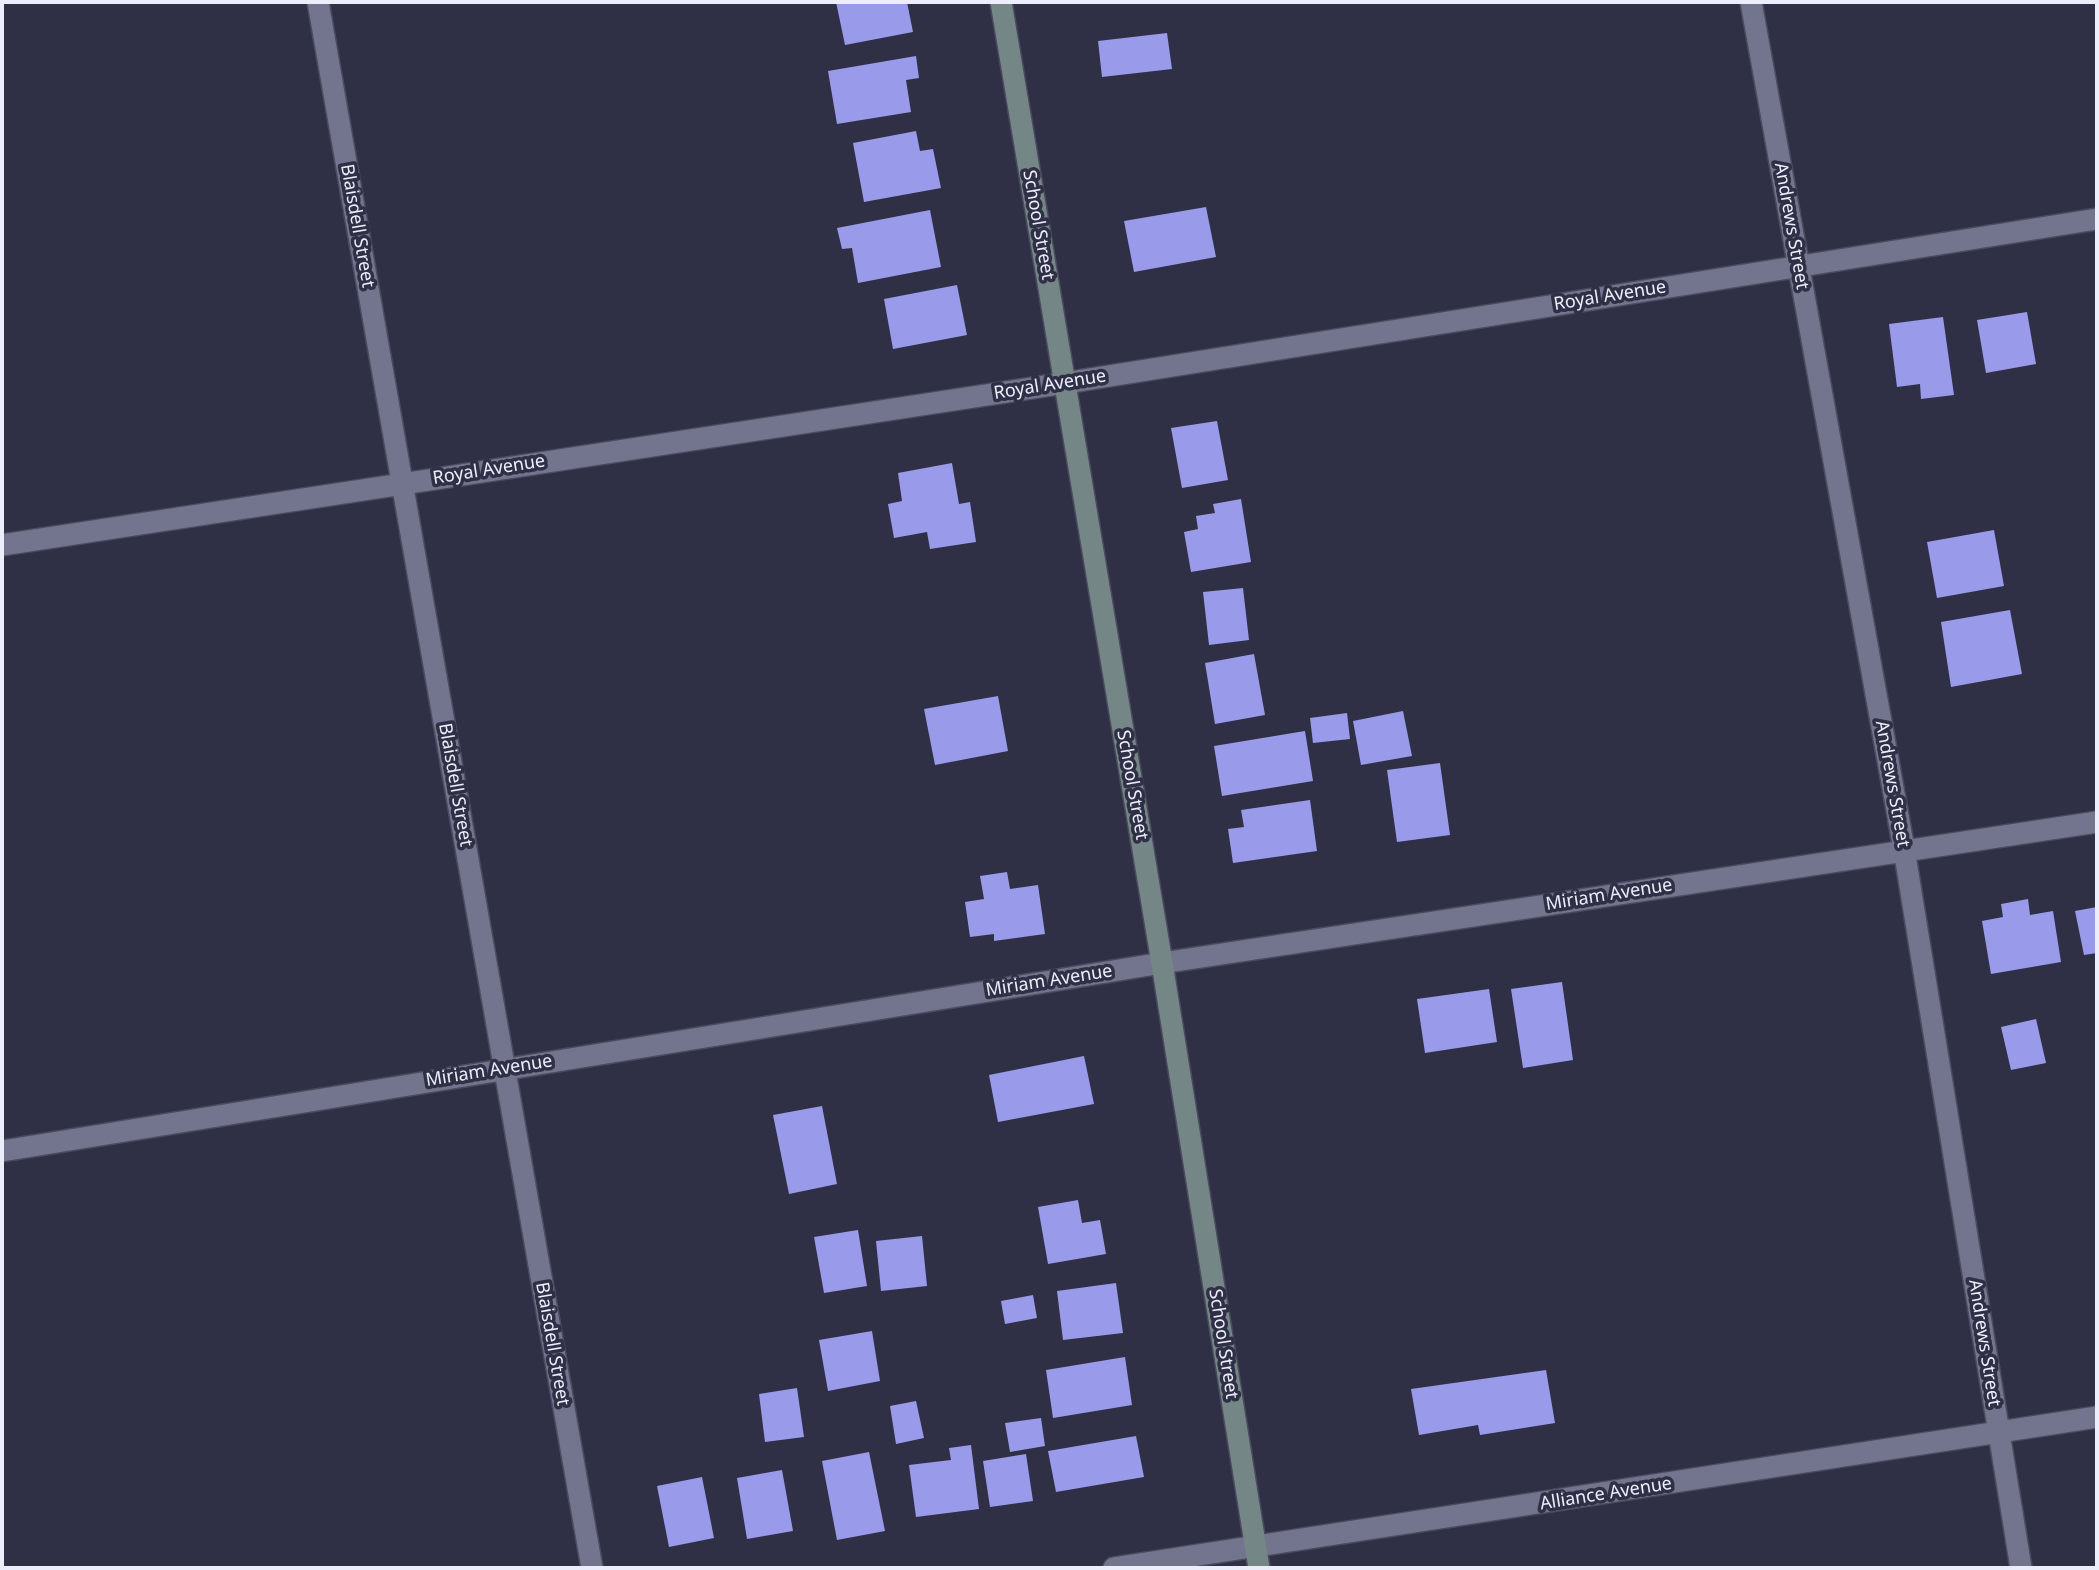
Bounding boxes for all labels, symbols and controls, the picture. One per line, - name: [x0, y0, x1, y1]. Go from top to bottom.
- street label: Andrews Street: [1769, 161, 1813, 291]
- street label: Blaisdell Street: [335, 162, 379, 290]
- street label: School Street: [1018, 168, 1058, 282]
- street label: Royal Avenue: [1552, 276, 1668, 316]
- street label: Royal Avenue: [992, 365, 1108, 405]
- street label: Royal Avenue: [431, 450, 547, 490]
- street label: Andrews Street: [1870, 719, 1914, 849]
- street label: Blaisdell Street: [433, 721, 477, 849]
- street label: School Street: [1112, 728, 1152, 842]
- street label: Miriam Avenue: [1544, 874, 1674, 916]
- street label: Miriam Avenue: [984, 960, 1114, 1002]
- street label: Miriam Avenue: [424, 1050, 554, 1092]
- street label: Andrews Street: [1963, 1278, 2005, 1408]
- street label: Blaisdell Street: [530, 1280, 574, 1408]
- street label: School Street: [1204, 1287, 1242, 1401]
- street label: Alliance Avenue: [1538, 1473, 1674, 1515]

